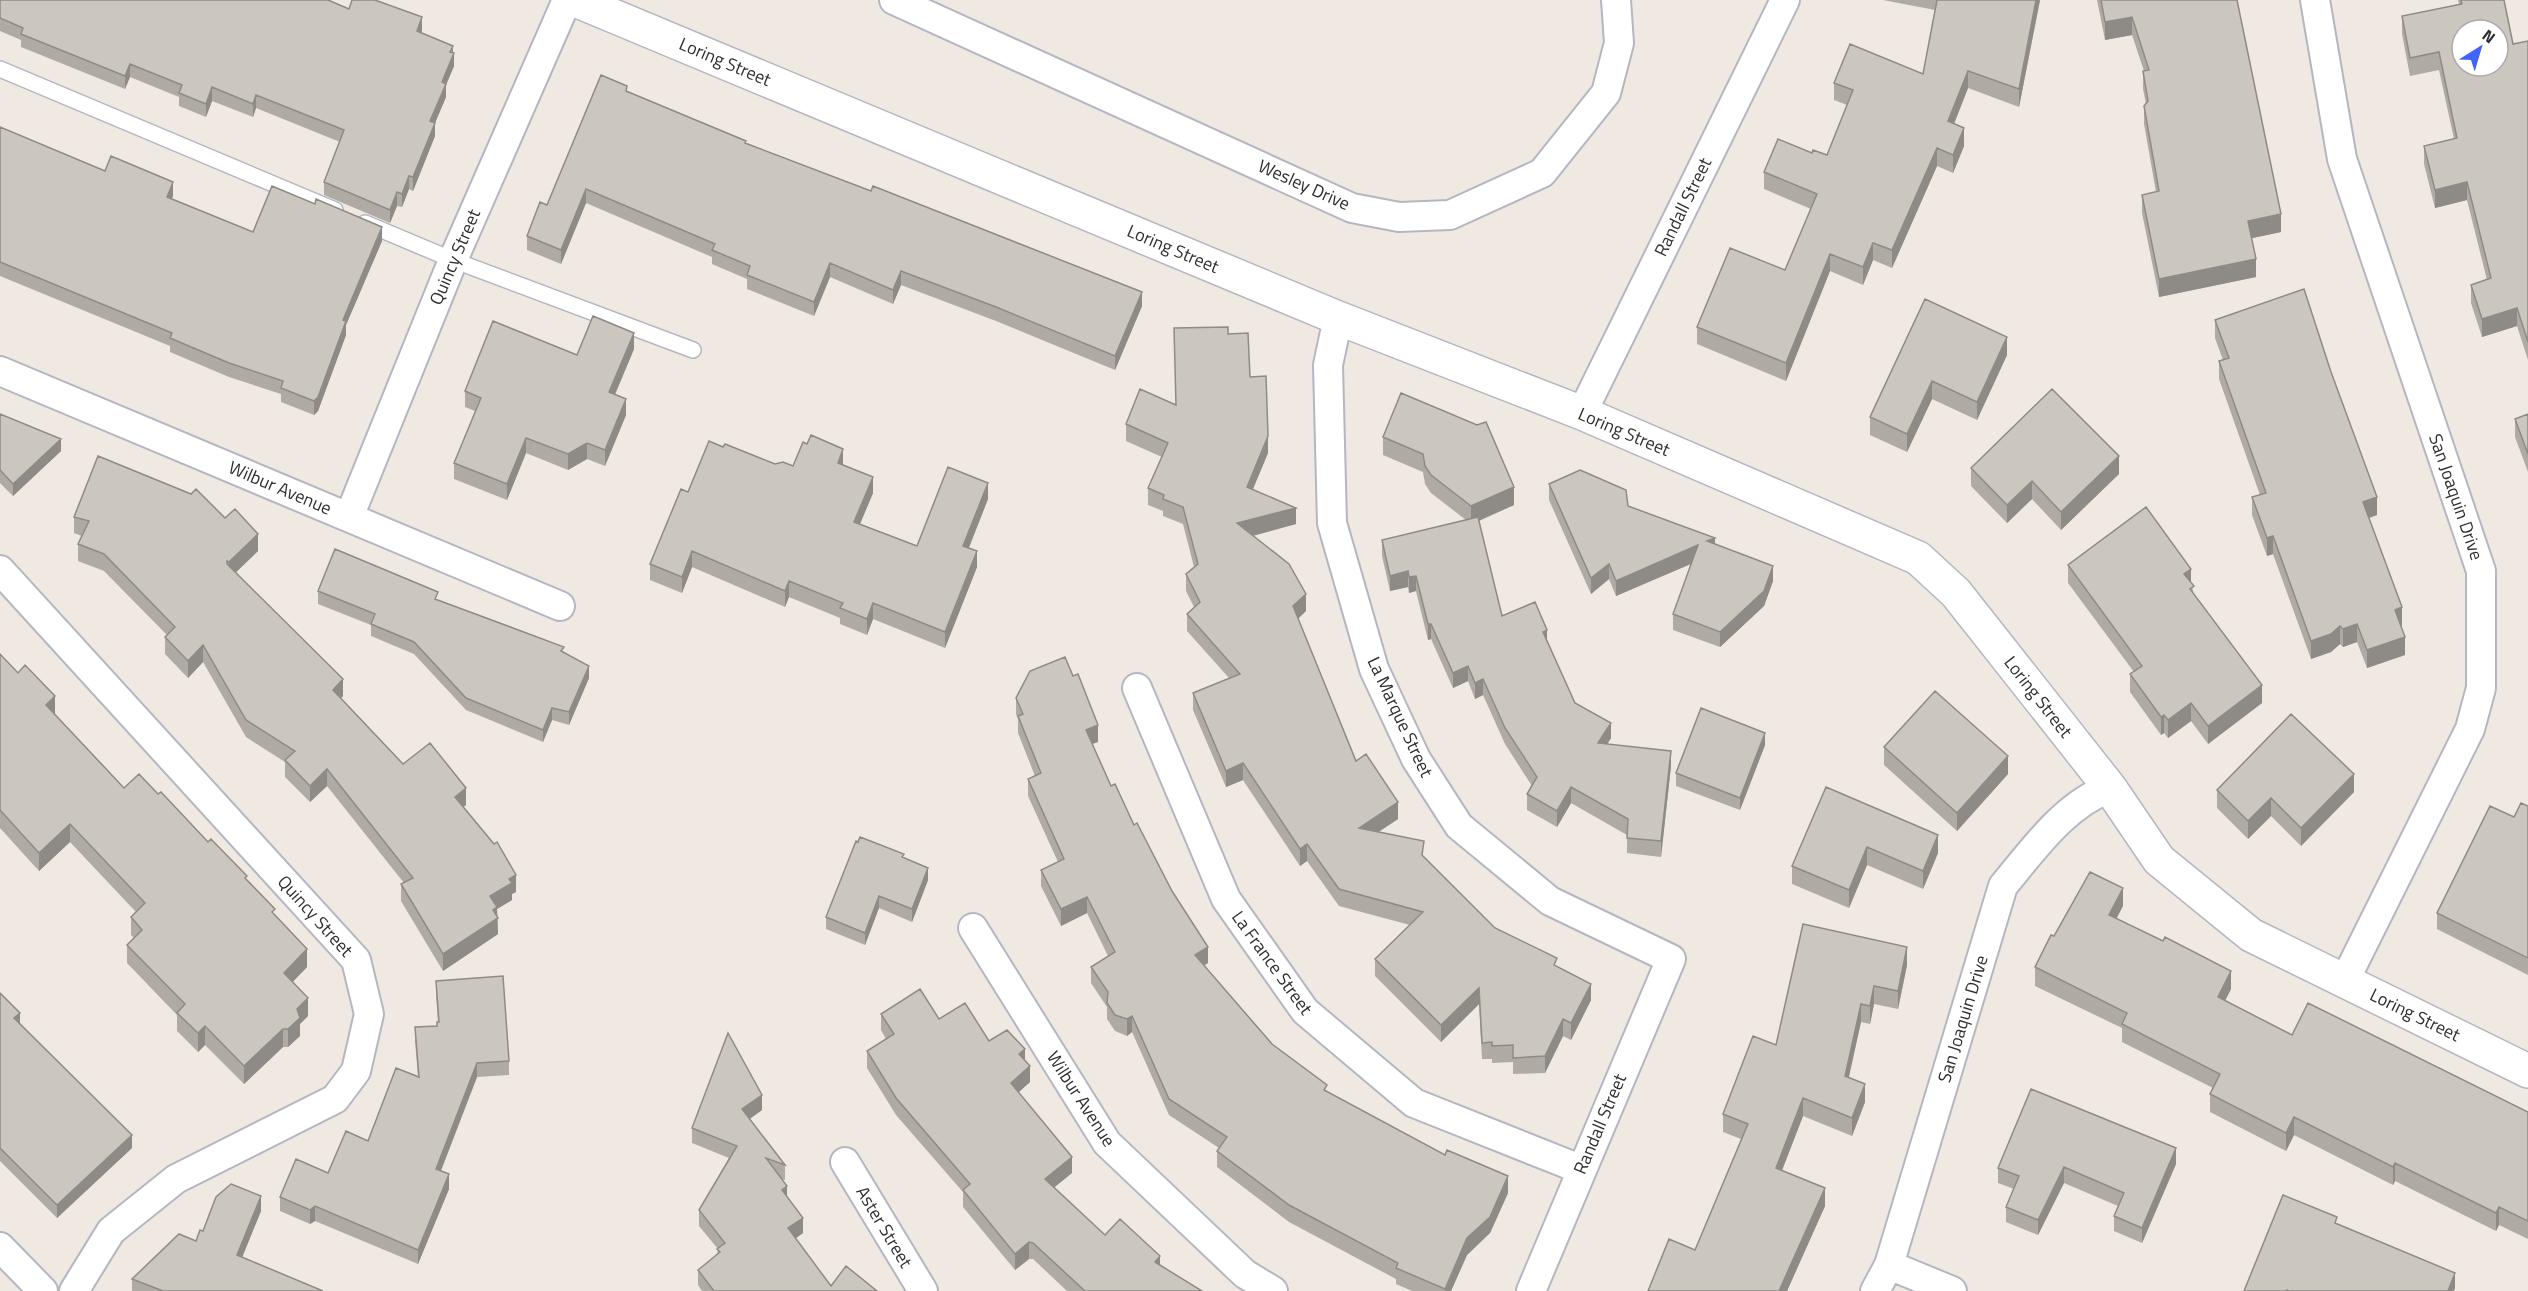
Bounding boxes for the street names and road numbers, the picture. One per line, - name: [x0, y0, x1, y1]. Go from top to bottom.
- street label: Loring Street: [675, 30, 776, 93]
- street label: Wesley Drive: [1254, 152, 1355, 217]
- street label: Randall Street: [1647, 152, 1718, 261]
- street label: Quincy Street: [422, 204, 487, 309]
- street label: Loring Street: [1123, 217, 1224, 280]
- street label: Loring Street: [1574, 400, 1675, 463]
- street label: San Joaquin Drive: [2422, 430, 2491, 564]
- street label: Wilbur Avenue: [224, 454, 336, 521]
- street label: Loring Street: [1998, 650, 2079, 744]
- street label: La Marque Street: [1361, 652, 1440, 782]
- street label: Quincy Street: [271, 869, 360, 963]
- street label: La France Street: [1225, 905, 1320, 1021]
- street label: San Joaquin Drive: [1930, 952, 1995, 1086]
- street label: Loring Street: [2365, 981, 2466, 1048]
- street label: Wilbur Avenue: [1040, 1045, 1123, 1152]
- street label: Randall Street: [1566, 1069, 1633, 1178]
- street label: Aster Street: [849, 1181, 920, 1273]

